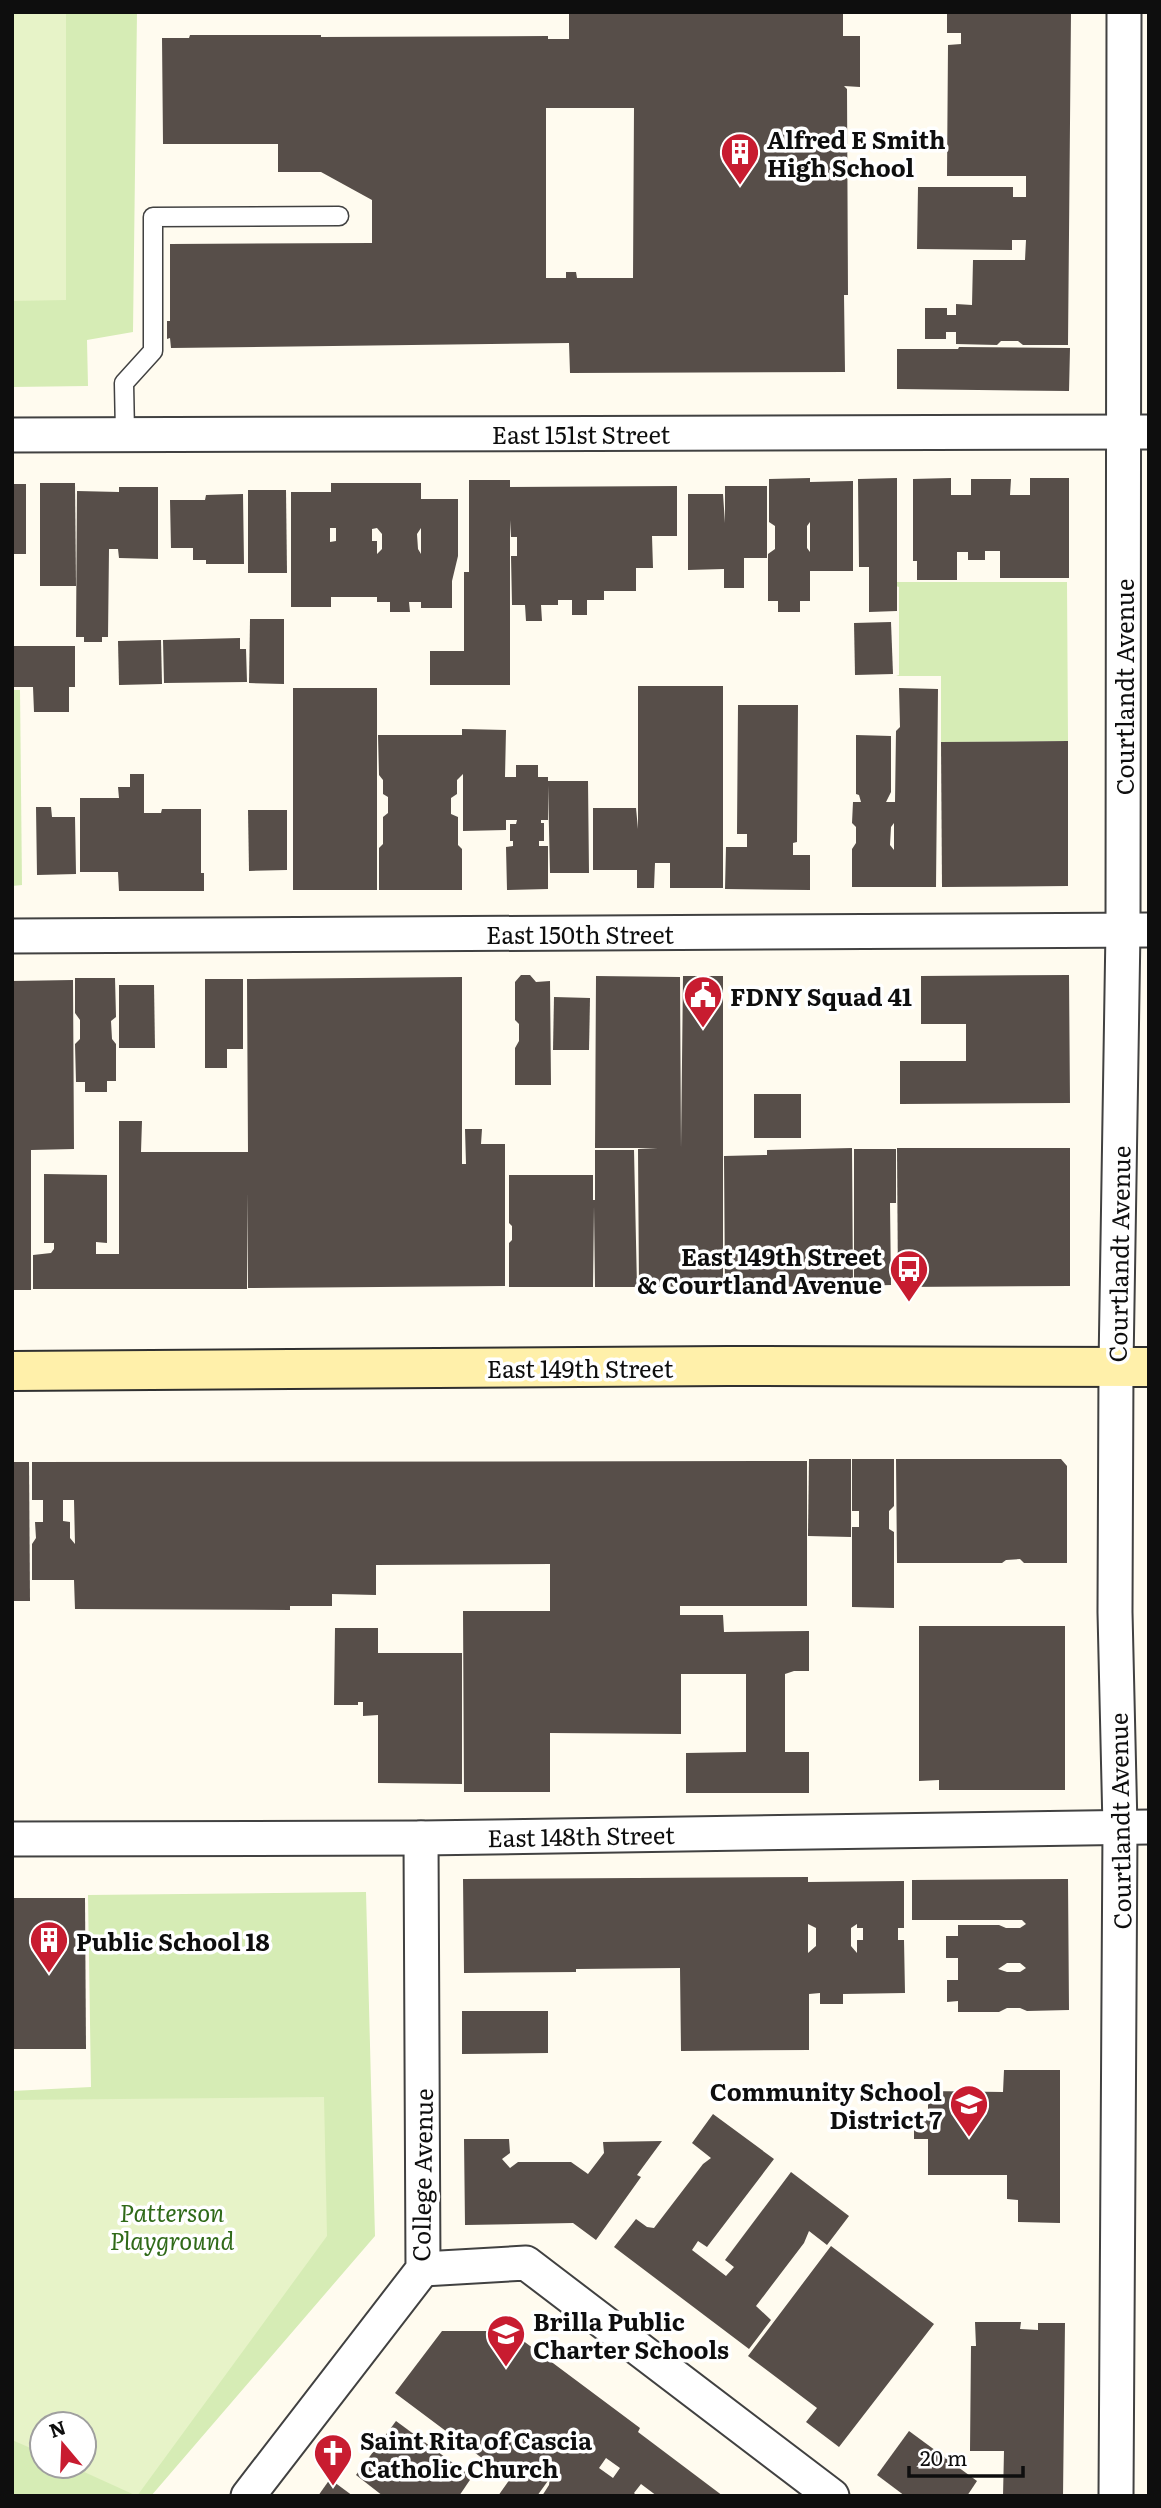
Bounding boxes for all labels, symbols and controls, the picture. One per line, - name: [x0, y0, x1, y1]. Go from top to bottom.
- place label: Alfred E Smith High School: [767, 121, 946, 184]
- building icon: Alfred E Smith High School: [719, 131, 761, 186]
- street label: East 151st Street: [492, 416, 671, 451]
- street label: Courtlandt Avenue: [1106, 579, 1141, 795]
- street label: East 150th Street: [486, 916, 674, 951]
- public building icon: FDNY Squad 41: [682, 974, 724, 1029]
- place label: FDNY Squad 41: [730, 978, 912, 1013]
- street label: Courtlandt Avenue: [1099, 1145, 1137, 1363]
- place label: East 149th Street & Courtland Avenue: [637, 1238, 882, 1301]
- bus stop icon: East 149th Street & Courtland Avenue: [888, 1248, 930, 1303]
- street label: East 149th Street: [487, 1350, 674, 1385]
- street label: Courtlandt Avenue: [1100, 1712, 1138, 1930]
- street label: East 148th Street: [487, 1816, 675, 1854]
- building icon: Public School 18: [28, 1919, 70, 1974]
- place label: Public School 18: [76, 1923, 270, 1958]
- place label: Community School District 7: [710, 2073, 942, 2136]
- school or university icon: Community School District 7: [948, 2083, 990, 2138]
- street label: College Avenue: [402, 2088, 440, 2262]
- park label: Patterson Playground: [110, 2194, 235, 2257]
- place label: Brilla Public Charter Schools: [533, 2303, 729, 2366]
- school or university icon: Brilla Public Charter Schools: [485, 2313, 527, 2368]
- north arrow: [28, 2410, 98, 2480]
- text: N: [45, 2412, 69, 2444]
- place label: Saint Rita of Cascia Catholic Church: [360, 2422, 592, 2485]
- church icon: Saint Rita of Cascia Catholic Church: [312, 2432, 354, 2487]
- scale bar: [909, 2434, 1023, 2478]
- text: 20 m: [920, 2441, 967, 2472]

